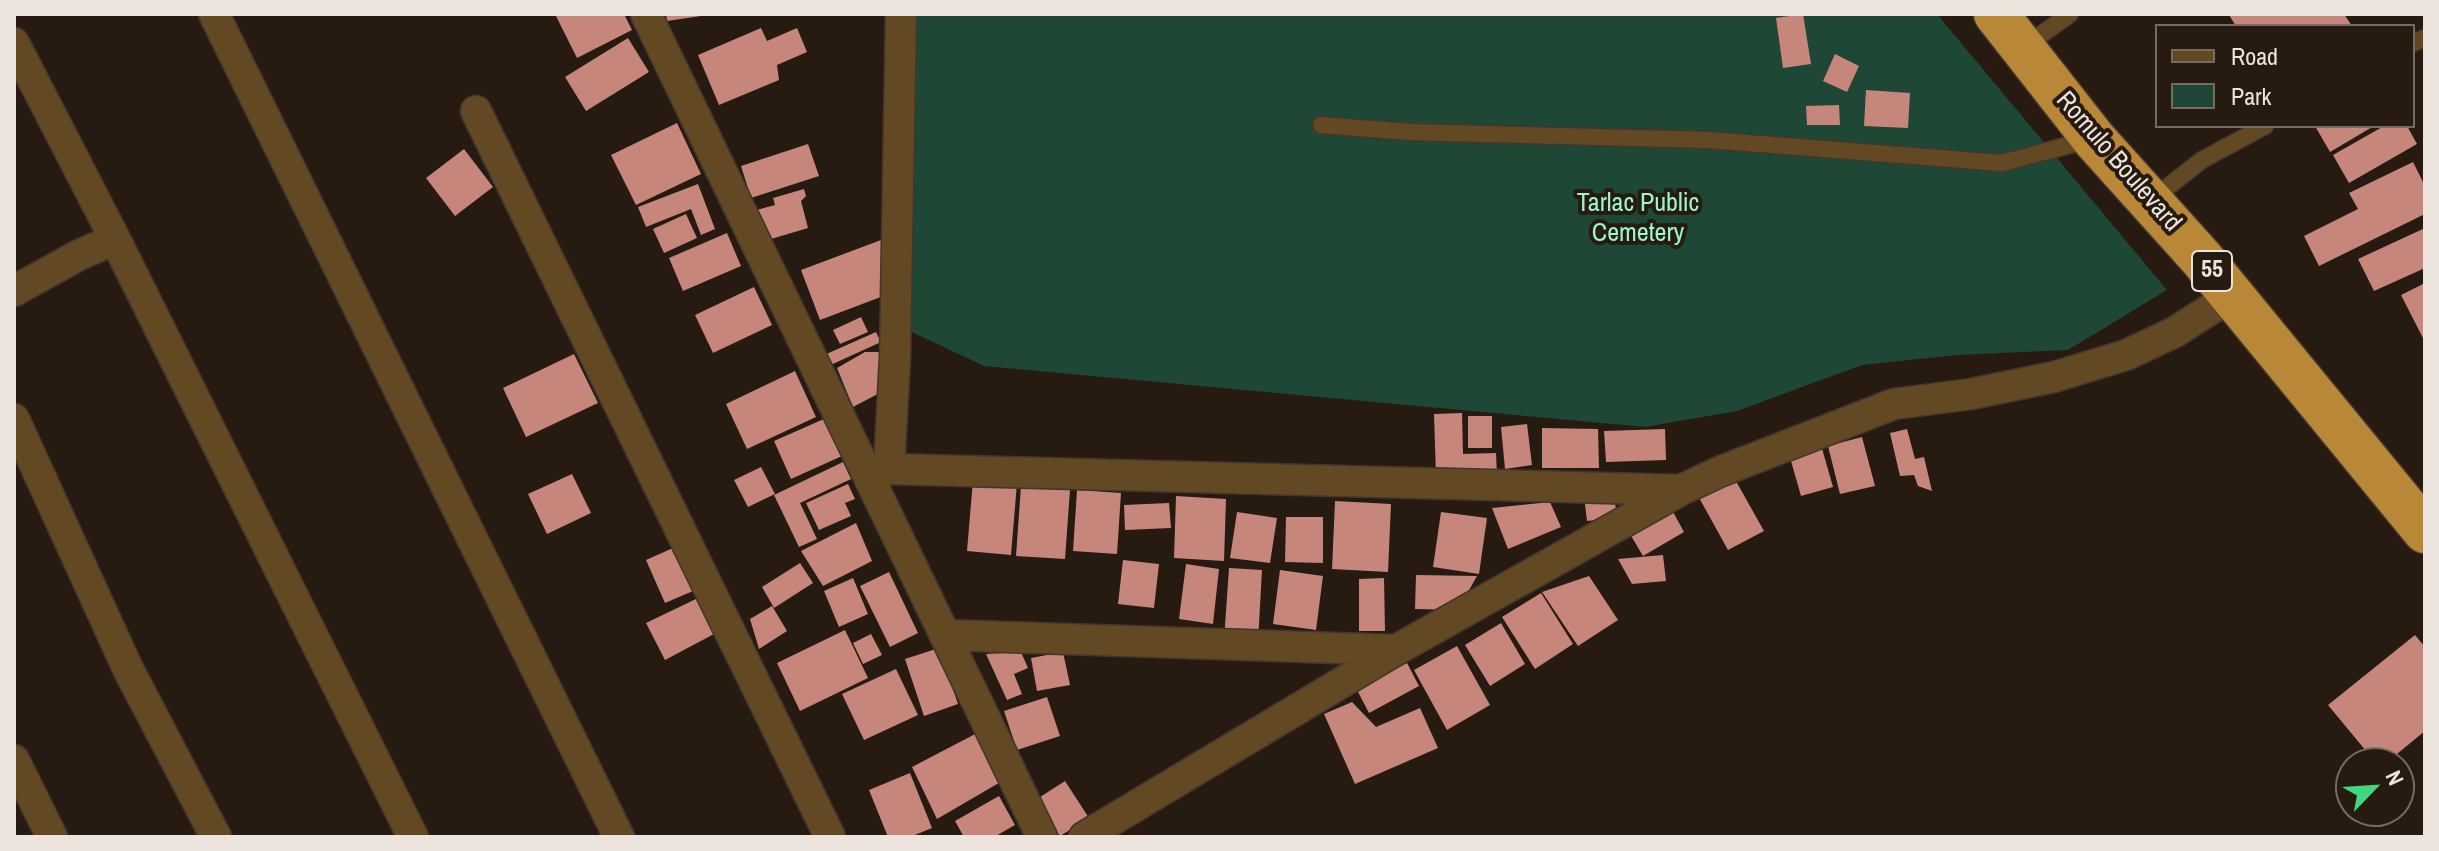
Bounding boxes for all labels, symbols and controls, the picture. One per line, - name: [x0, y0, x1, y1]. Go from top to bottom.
- legend: [2155, 24, 2415, 128]
- text: Road: [2231, 40, 2278, 72]
- text: Park: [2231, 80, 2271, 112]
- street label: Romulo Boulevard: [2049, 86, 2187, 238]
- park label: Tarlac Public Cemetery: [1577, 188, 1699, 250]
- road number: 55: [2192, 251, 2232, 291]
- north arrow: [2335, 747, 2415, 827]
- text: N: [2379, 765, 2411, 790]

